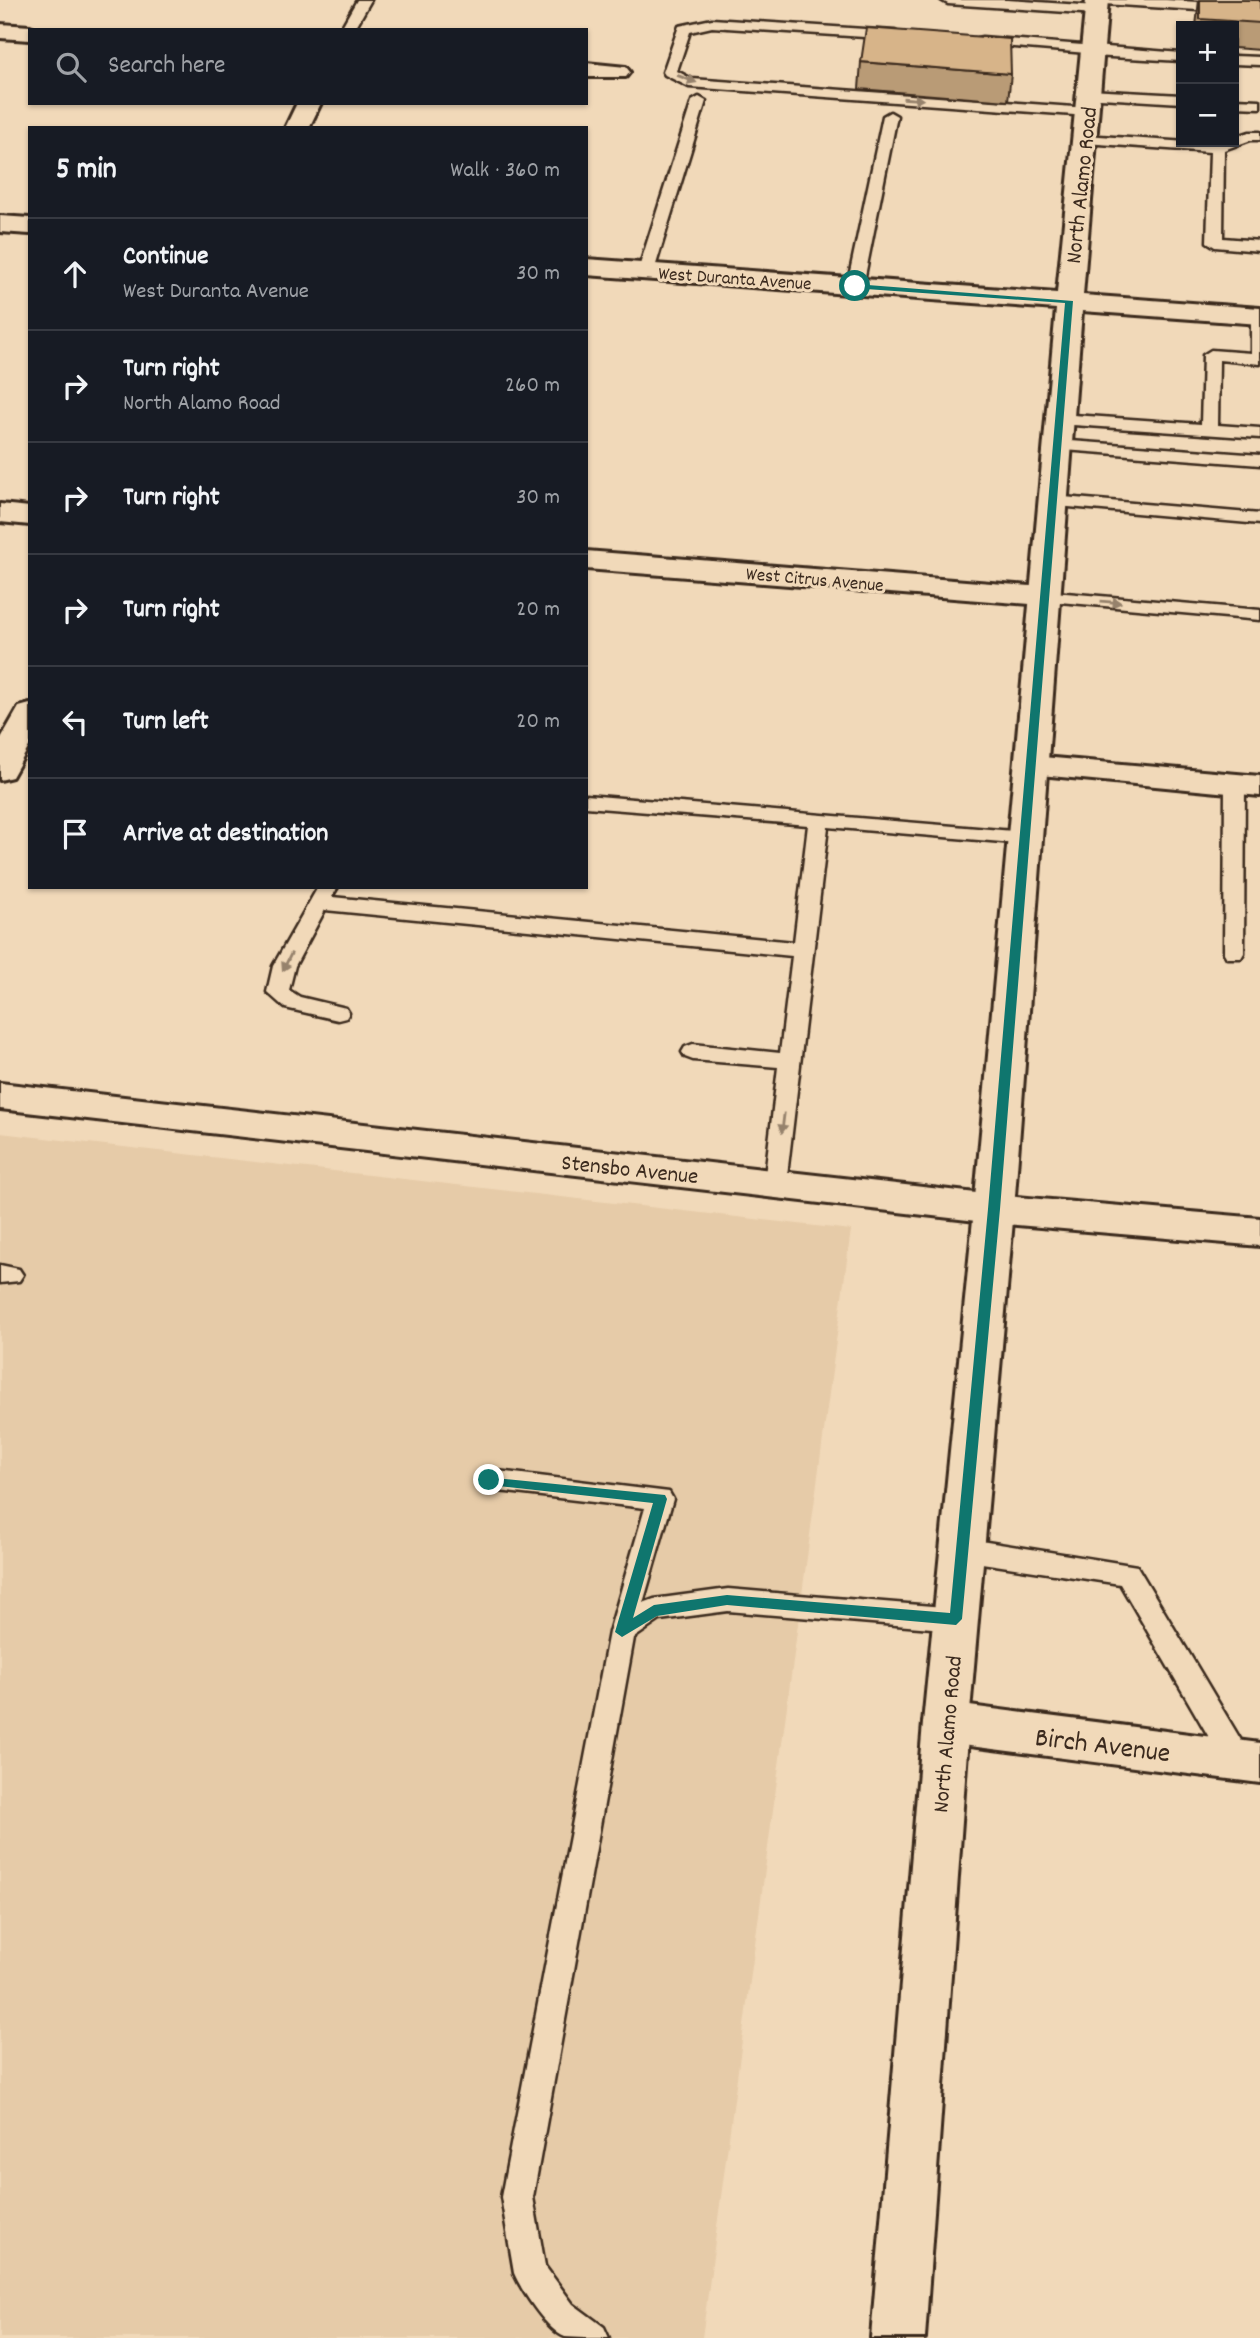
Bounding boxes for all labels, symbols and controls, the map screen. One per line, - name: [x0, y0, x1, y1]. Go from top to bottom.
- map controls: [1176, 21, 1239, 147]
- button: +: [1176, 21, 1239, 84]
- search box: [28, 28, 588, 105]
- icon: search: [52, 48, 90, 86]
- text: Search here: [108, 48, 226, 85]
- one-way arrow: [677, 74, 698, 85]
- button: −: [1176, 84, 1239, 147]
- one-way arrow: [902, 94, 924, 105]
- street label: North Alamo Road: [1059, 105, 1108, 265]
- text: 5 min: [56, 150, 117, 193]
- text: Walk · 360 m: [450, 155, 560, 188]
- text: Continue: [123, 239, 208, 276]
- icon: ahead: [56, 255, 94, 293]
- text: 30 m: [516, 258, 560, 291]
- street label: West Duranta Avenue: [657, 262, 812, 299]
- route start: [839, 270, 870, 301]
- text: West Duranta Avenue: [123, 276, 309, 309]
- text: Turn right: [123, 351, 220, 388]
- icon: right: [56, 367, 94, 405]
- text: 260 m: [505, 370, 560, 403]
- text: North Alamo Road: [123, 388, 281, 421]
- icon: right: [56, 479, 94, 517]
- text: Turn right: [123, 480, 220, 517]
- text: 30 m: [516, 482, 560, 515]
- street label: West Citrus Avenue: [745, 562, 885, 601]
- icon: right: [56, 591, 94, 629]
- text: Turn right: [123, 592, 220, 629]
- text: 20 m: [516, 594, 560, 627]
- one-way arrow: [1101, 597, 1123, 608]
- icon: left: [56, 703, 94, 741]
- text: Turn left: [123, 704, 209, 741]
- text: 20 m: [516, 706, 560, 739]
- icon: arrive: [56, 815, 94, 853]
- text: Arrive at destination: [123, 816, 328, 853]
- one-way arrow: [282, 952, 293, 972]
- one-way arrow: [777, 1112, 788, 1134]
- street label: Stensbo Avenue: [560, 1148, 700, 1195]
- route end: [473, 1464, 504, 1495]
- street label: North Alamo Road: [926, 1654, 973, 1814]
- street label: Birch Avenue: [1033, 1720, 1172, 1776]

